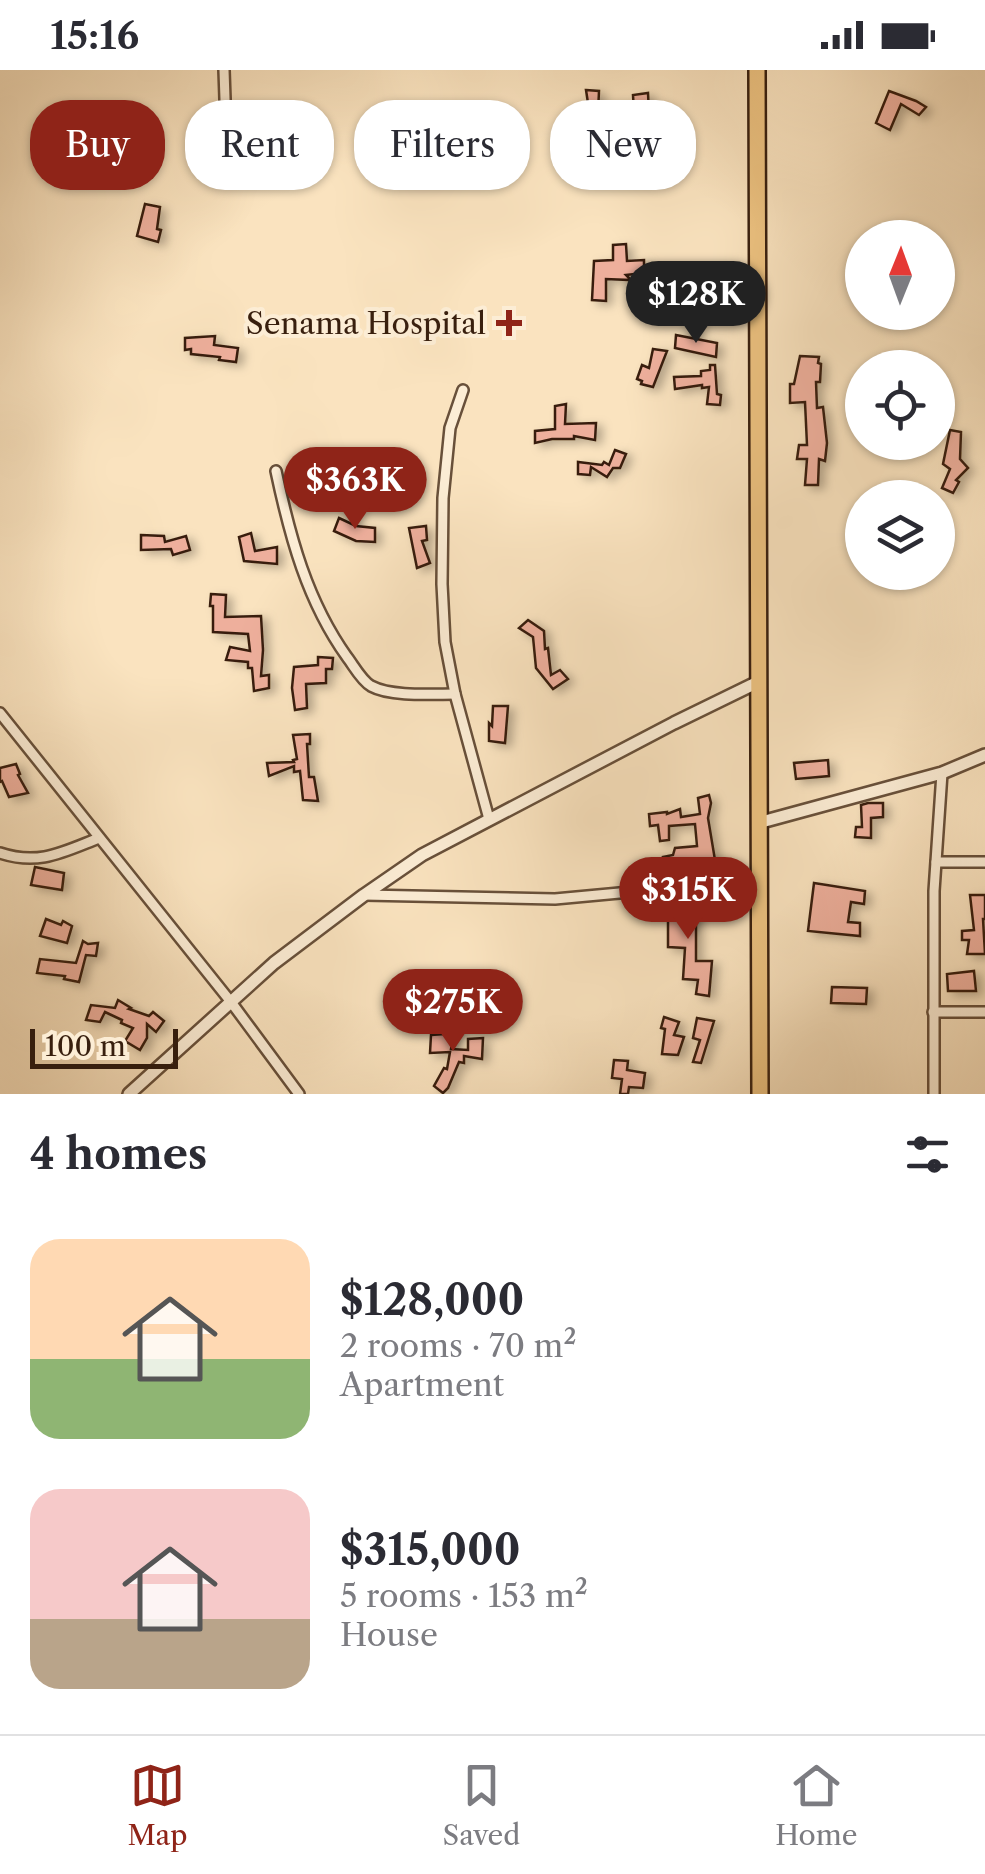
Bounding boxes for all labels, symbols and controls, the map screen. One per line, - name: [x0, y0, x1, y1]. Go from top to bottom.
- text: 15:16: [50, 12, 139, 59]
- chip: Buy: [30, 100, 165, 190]
- chip: Rent: [185, 100, 334, 190]
- chip: Filters: [354, 100, 530, 190]
- chip: New: [550, 100, 696, 190]
- north arrow: [845, 220, 955, 330]
- map controls: [845, 220, 955, 590]
- pin: $128K: [626, 261, 766, 346]
- text: $128K: [648, 274, 744, 313]
- place label: Senama Hospital: [246, 305, 486, 342]
- marker: Senama Hospital: [496, 310, 522, 336]
- button: locate: [845, 350, 955, 460]
- pin: $363K: [285, 447, 425, 532]
- text: $363K: [306, 460, 404, 499]
- button: layers: [845, 480, 955, 590]
- pin: $315K: [618, 857, 758, 942]
- text: $315K: [641, 870, 735, 909]
- pin: $275K: [383, 969, 523, 1054]
- text: $275K: [405, 982, 501, 1021]
- scale bar: [30, 1024, 178, 1068]
- text: 100 m: [45, 1029, 126, 1063]
- icon: filters: [900, 1127, 955, 1182]
- text: 4 homes: [30, 1128, 207, 1180]
- text: $128,000: [340, 1274, 524, 1326]
- icon: home: [110, 1279, 230, 1399]
- text: 2 rooms · 70 m²: [340, 1326, 576, 1365]
- text: Apartment: [340, 1365, 504, 1404]
- text: $315,000: [340, 1524, 521, 1576]
- icon: home: [110, 1529, 230, 1649]
- text: 5 rooms · 153 m²: [340, 1576, 588, 1615]
- text: House: [340, 1615, 438, 1654]
- tab: Map: [127, 1758, 188, 1852]
- tab: Saved: [443, 1758, 520, 1852]
- tab: Home: [775, 1758, 858, 1852]

